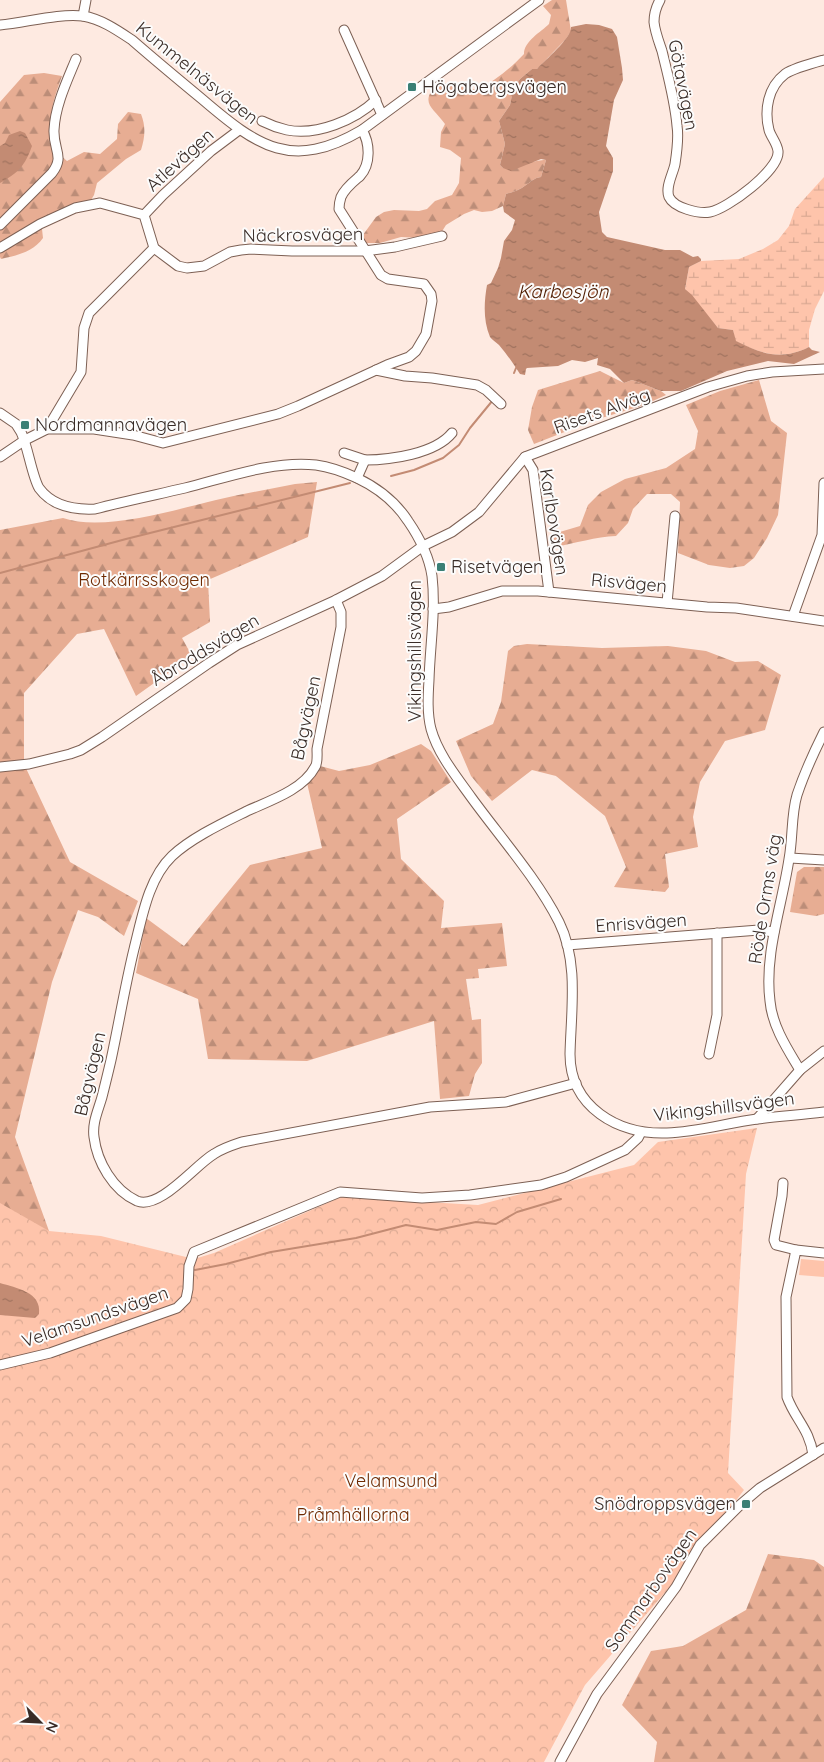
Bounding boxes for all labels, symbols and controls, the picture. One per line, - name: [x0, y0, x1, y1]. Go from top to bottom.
- street label: Kummelnäsvägen: [131, 16, 263, 129]
- street label: Götavägen: [663, 38, 704, 132]
- place label: Högabergsvägen: [422, 75, 567, 98]
- marker: Högabergsvägen: [406, 81, 418, 93]
- street label: Atlevägen: [141, 123, 218, 196]
- street label: Näckrosvägen: [242, 222, 364, 247]
- water label: Karbosjön: [517, 279, 610, 303]
- street label: Risets Alväg: [550, 382, 653, 439]
- place label: Nordmannavägen: [35, 413, 187, 436]
- marker: Nordmannavägen: [19, 419, 31, 431]
- street label: Karlbovägen: [535, 467, 574, 577]
- place label: Risetvägen: [451, 555, 543, 578]
- marker: Risetvägen: [435, 561, 447, 573]
- park label: Rotkärrsskogen: [78, 568, 210, 591]
- street label: Risvägen: [590, 568, 668, 597]
- street label: Vikingshillsvägen: [403, 580, 426, 722]
- street label: Åbroddsvägen: [146, 608, 263, 691]
- street label: Bågvägen: [285, 674, 326, 762]
- street label: Röde Orms väg: [743, 832, 786, 965]
- street label: Enrisvägen: [594, 908, 688, 937]
- street label: Bågvägen: [69, 1030, 110, 1118]
- street label: Vikingshillsvägen: [652, 1086, 796, 1127]
- street label: Velamsundsvägen: [19, 1281, 171, 1352]
- park label: Velamsund: [344, 1469, 438, 1492]
- place label: Snödroppsvägen: [594, 1492, 736, 1515]
- marker: Snödroppsvägen: [740, 1498, 752, 1510]
- park label: Pråmhällorna: [296, 1503, 410, 1526]
- street label: Sommarbovägen: [600, 1524, 702, 1656]
- north arrow: [15, 1697, 65, 1747]
- text: N: [42, 1719, 62, 1736]

